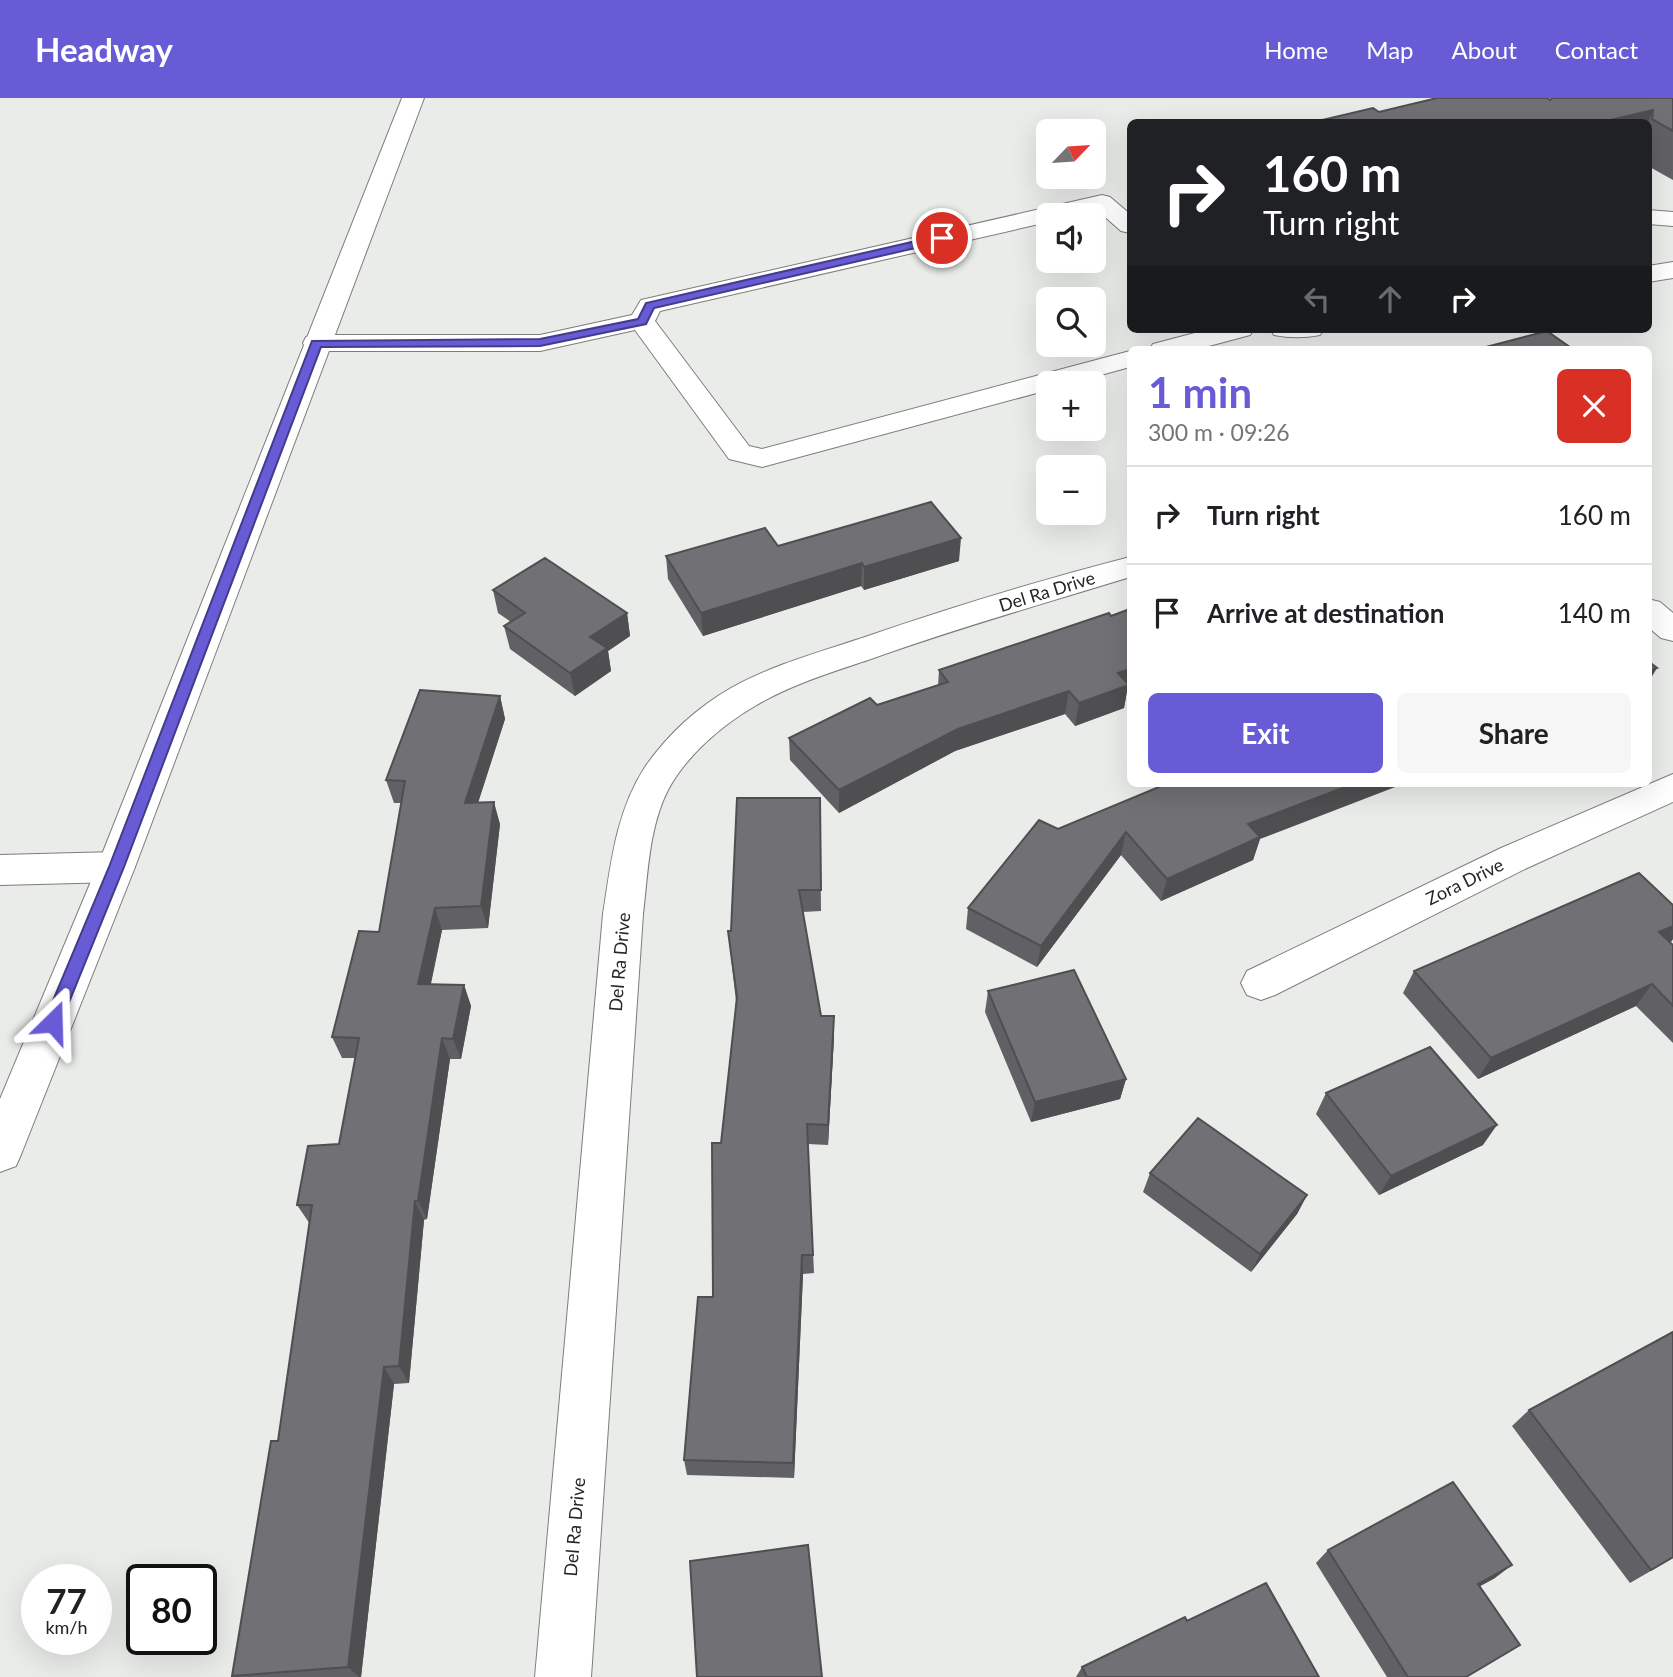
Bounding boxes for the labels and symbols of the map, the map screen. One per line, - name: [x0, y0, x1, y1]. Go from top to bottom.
- north arrow: [1036, 119, 1106, 189]
- pin: [912, 208, 972, 268]
- street label: Del Ra Drive: [996, 566, 1098, 616]
- street label: Zora Drive: [1422, 853, 1507, 909]
- street label: Del Ra Drive: [604, 911, 634, 1012]
- position arrow: [16, 985, 90, 1059]
- street label: Del Ra Drive: [559, 1476, 589, 1577]
- speed limit sign: 80: [126, 1564, 217, 1655]

